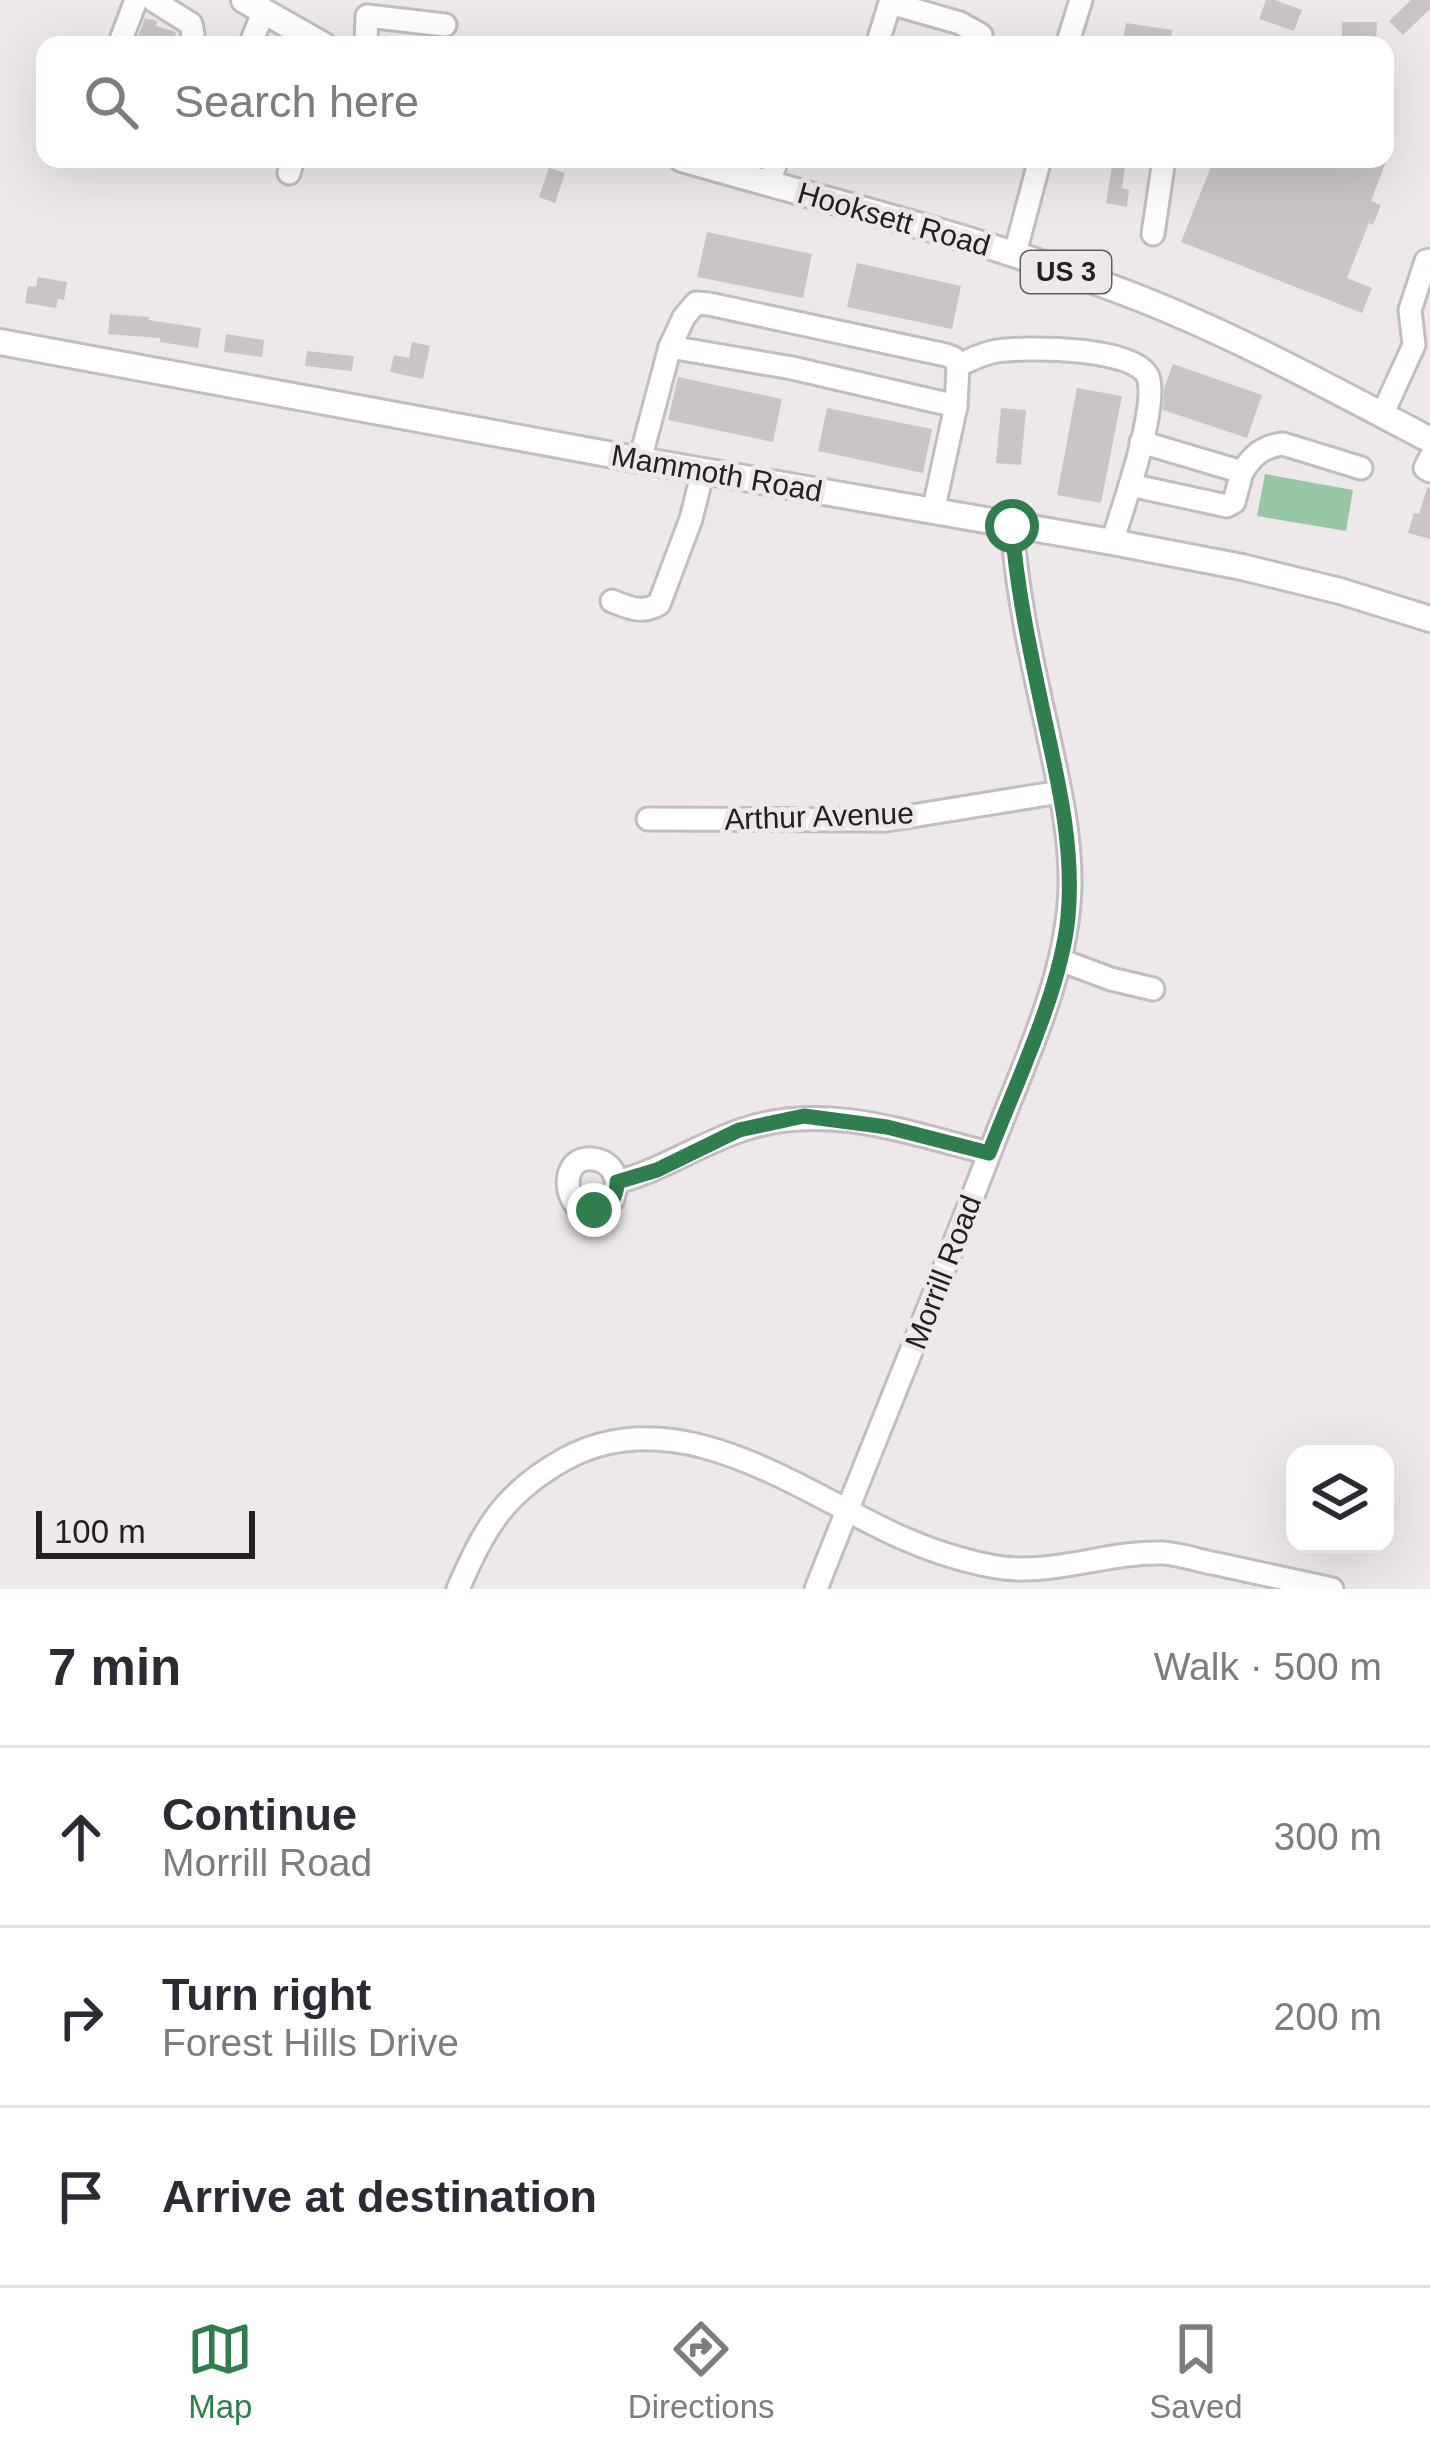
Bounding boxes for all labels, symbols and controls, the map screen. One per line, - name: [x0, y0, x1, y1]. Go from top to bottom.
- search box: [36, 36, 1394, 168]
- icon: search: [78, 69, 144, 135]
- text: Search here: [174, 76, 419, 127]
- street label: Hooksett Road: [794, 176, 994, 262]
- road number: US 3: [1021, 251, 1111, 293]
- street label: Mammoth Road: [609, 438, 825, 508]
- route start: [985, 499, 1039, 553]
- street label: Arthur Avenue: [724, 796, 914, 836]
- route end: [567, 1183, 621, 1237]
- street label: Morrill Road: [899, 1191, 987, 1353]
- map controls: [1286, 1445, 1394, 1553]
- button: layers: [1286, 1445, 1394, 1553]
- scale bar: [36, 1505, 255, 1558]
- text: 100 m: [54, 1513, 146, 1550]
- text: 7 min: [48, 1639, 181, 1696]
- text: Walk · 500 m: [1154, 1645, 1382, 1688]
- text: Continue: [162, 1789, 357, 1840]
- icon: ahead: [48, 1804, 114, 1870]
- text: 300 m: [1274, 1815, 1382, 1858]
- text: Morrill Road: [162, 1841, 372, 1884]
- text: Turn right: [162, 1969, 371, 2020]
- icon: right: [48, 1984, 114, 2050]
- text: 200 m: [1274, 1995, 1382, 2038]
- text: Forest Hills Drive: [162, 2021, 459, 2064]
- icon: arrive: [48, 2164, 114, 2230]
- text: Arrive at destination: [162, 2171, 597, 2222]
- tab: Map: [187, 2316, 253, 2426]
- tab: Directions: [628, 2316, 775, 2426]
- tab: Saved: [1149, 2316, 1243, 2426]

